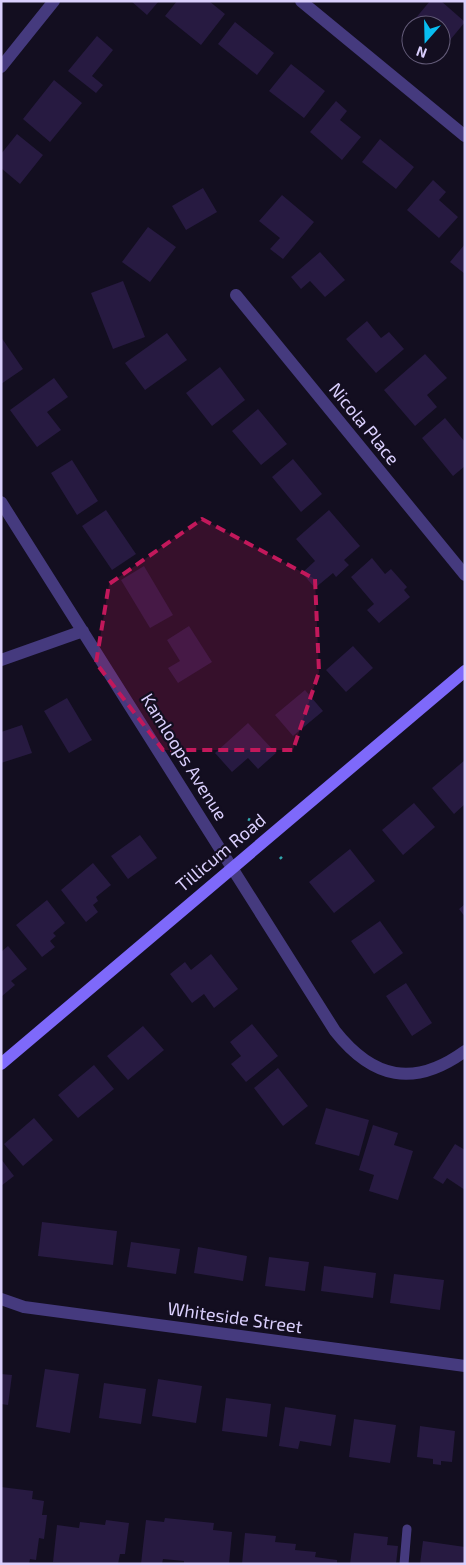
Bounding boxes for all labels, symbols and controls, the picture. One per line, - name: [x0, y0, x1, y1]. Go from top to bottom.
- north arrow: [401, 15, 451, 65]
- text: N: [414, 43, 429, 62]
- street label: Nicola Place: [325, 378, 405, 469]
- street label: Kamloops Avenue: [137, 689, 233, 824]
- street label: Tillicum Road: [171, 808, 270, 896]
- street label: Whiteside Street: [166, 1297, 304, 1337]

